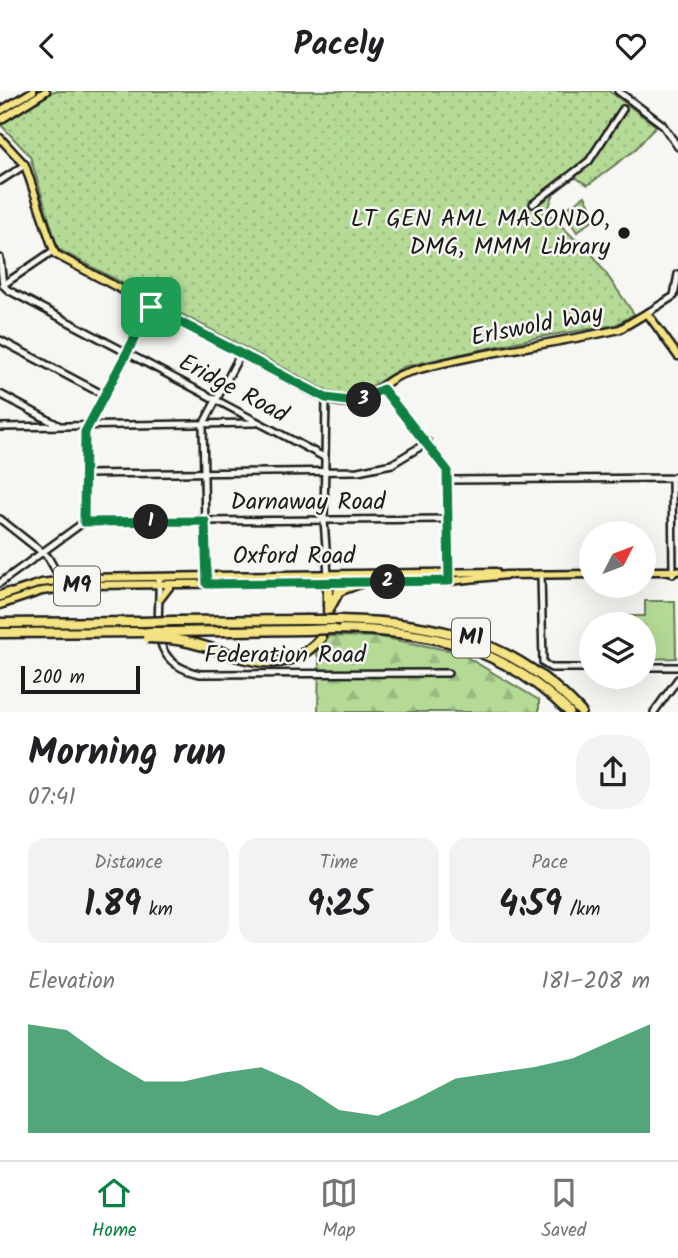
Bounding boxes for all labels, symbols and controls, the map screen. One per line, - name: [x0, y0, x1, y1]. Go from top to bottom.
- text: Pacely: [294, 20, 384, 71]
- icon: back: [28, 27, 66, 65]
- icon: heart: [612, 27, 650, 65]
- place label: LT GEN AML MASONDO, DMG, MMM Library: [351, 200, 611, 267]
- marker: LT GEN AML MASONDO, DMG, MMM Library: [616, 225, 632, 241]
- pin: [121, 277, 181, 337]
- icon: arrive: [132, 288, 170, 326]
- street label: Erlswold Way: [468, 294, 607, 358]
- street label: Eridge Road: [171, 344, 296, 435]
- pin: 3: [346, 383, 382, 417]
- text: 3: [358, 384, 369, 414]
- street label: Darnaway Road: [230, 483, 387, 522]
- pin: 1: [134, 505, 168, 539]
- text: 1: [148, 506, 153, 536]
- north arrow: [579, 521, 656, 599]
- map controls: [579, 521, 656, 689]
- street label: Oxford Road: [233, 537, 356, 576]
- pin: 2: [370, 565, 406, 599]
- road number: M9: [54, 566, 100, 605]
- text: 2: [382, 566, 393, 596]
- button: layers: [579, 612, 656, 689]
- road number: M1: [452, 618, 490, 657]
- street label: Federation Road: [204, 636, 367, 675]
- scale bar: [21, 663, 140, 695]
- text: 200 m: [32, 663, 85, 693]
- text: Morning run: [28, 724, 226, 784]
- button: share: [576, 735, 650, 809]
- text: 07:41: [28, 780, 76, 816]
- text: Distance: [94, 848, 162, 878]
- text: Time: [320, 848, 358, 878]
- text: Pace: [532, 848, 568, 878]
- text: 1.89: [84, 878, 141, 934]
- text: 9:25: [307, 878, 371, 934]
- text: 4:59: [499, 878, 562, 934]
- text: km: [141, 895, 173, 925]
- text: /km: [562, 895, 600, 925]
- text: Elevation: [28, 964, 115, 1000]
- text: 181–208 m: [541, 964, 650, 1000]
- tab: Home: [92, 1174, 137, 1246]
- tab: Map: [320, 1174, 358, 1246]
- tab: Saved: [541, 1174, 586, 1246]

